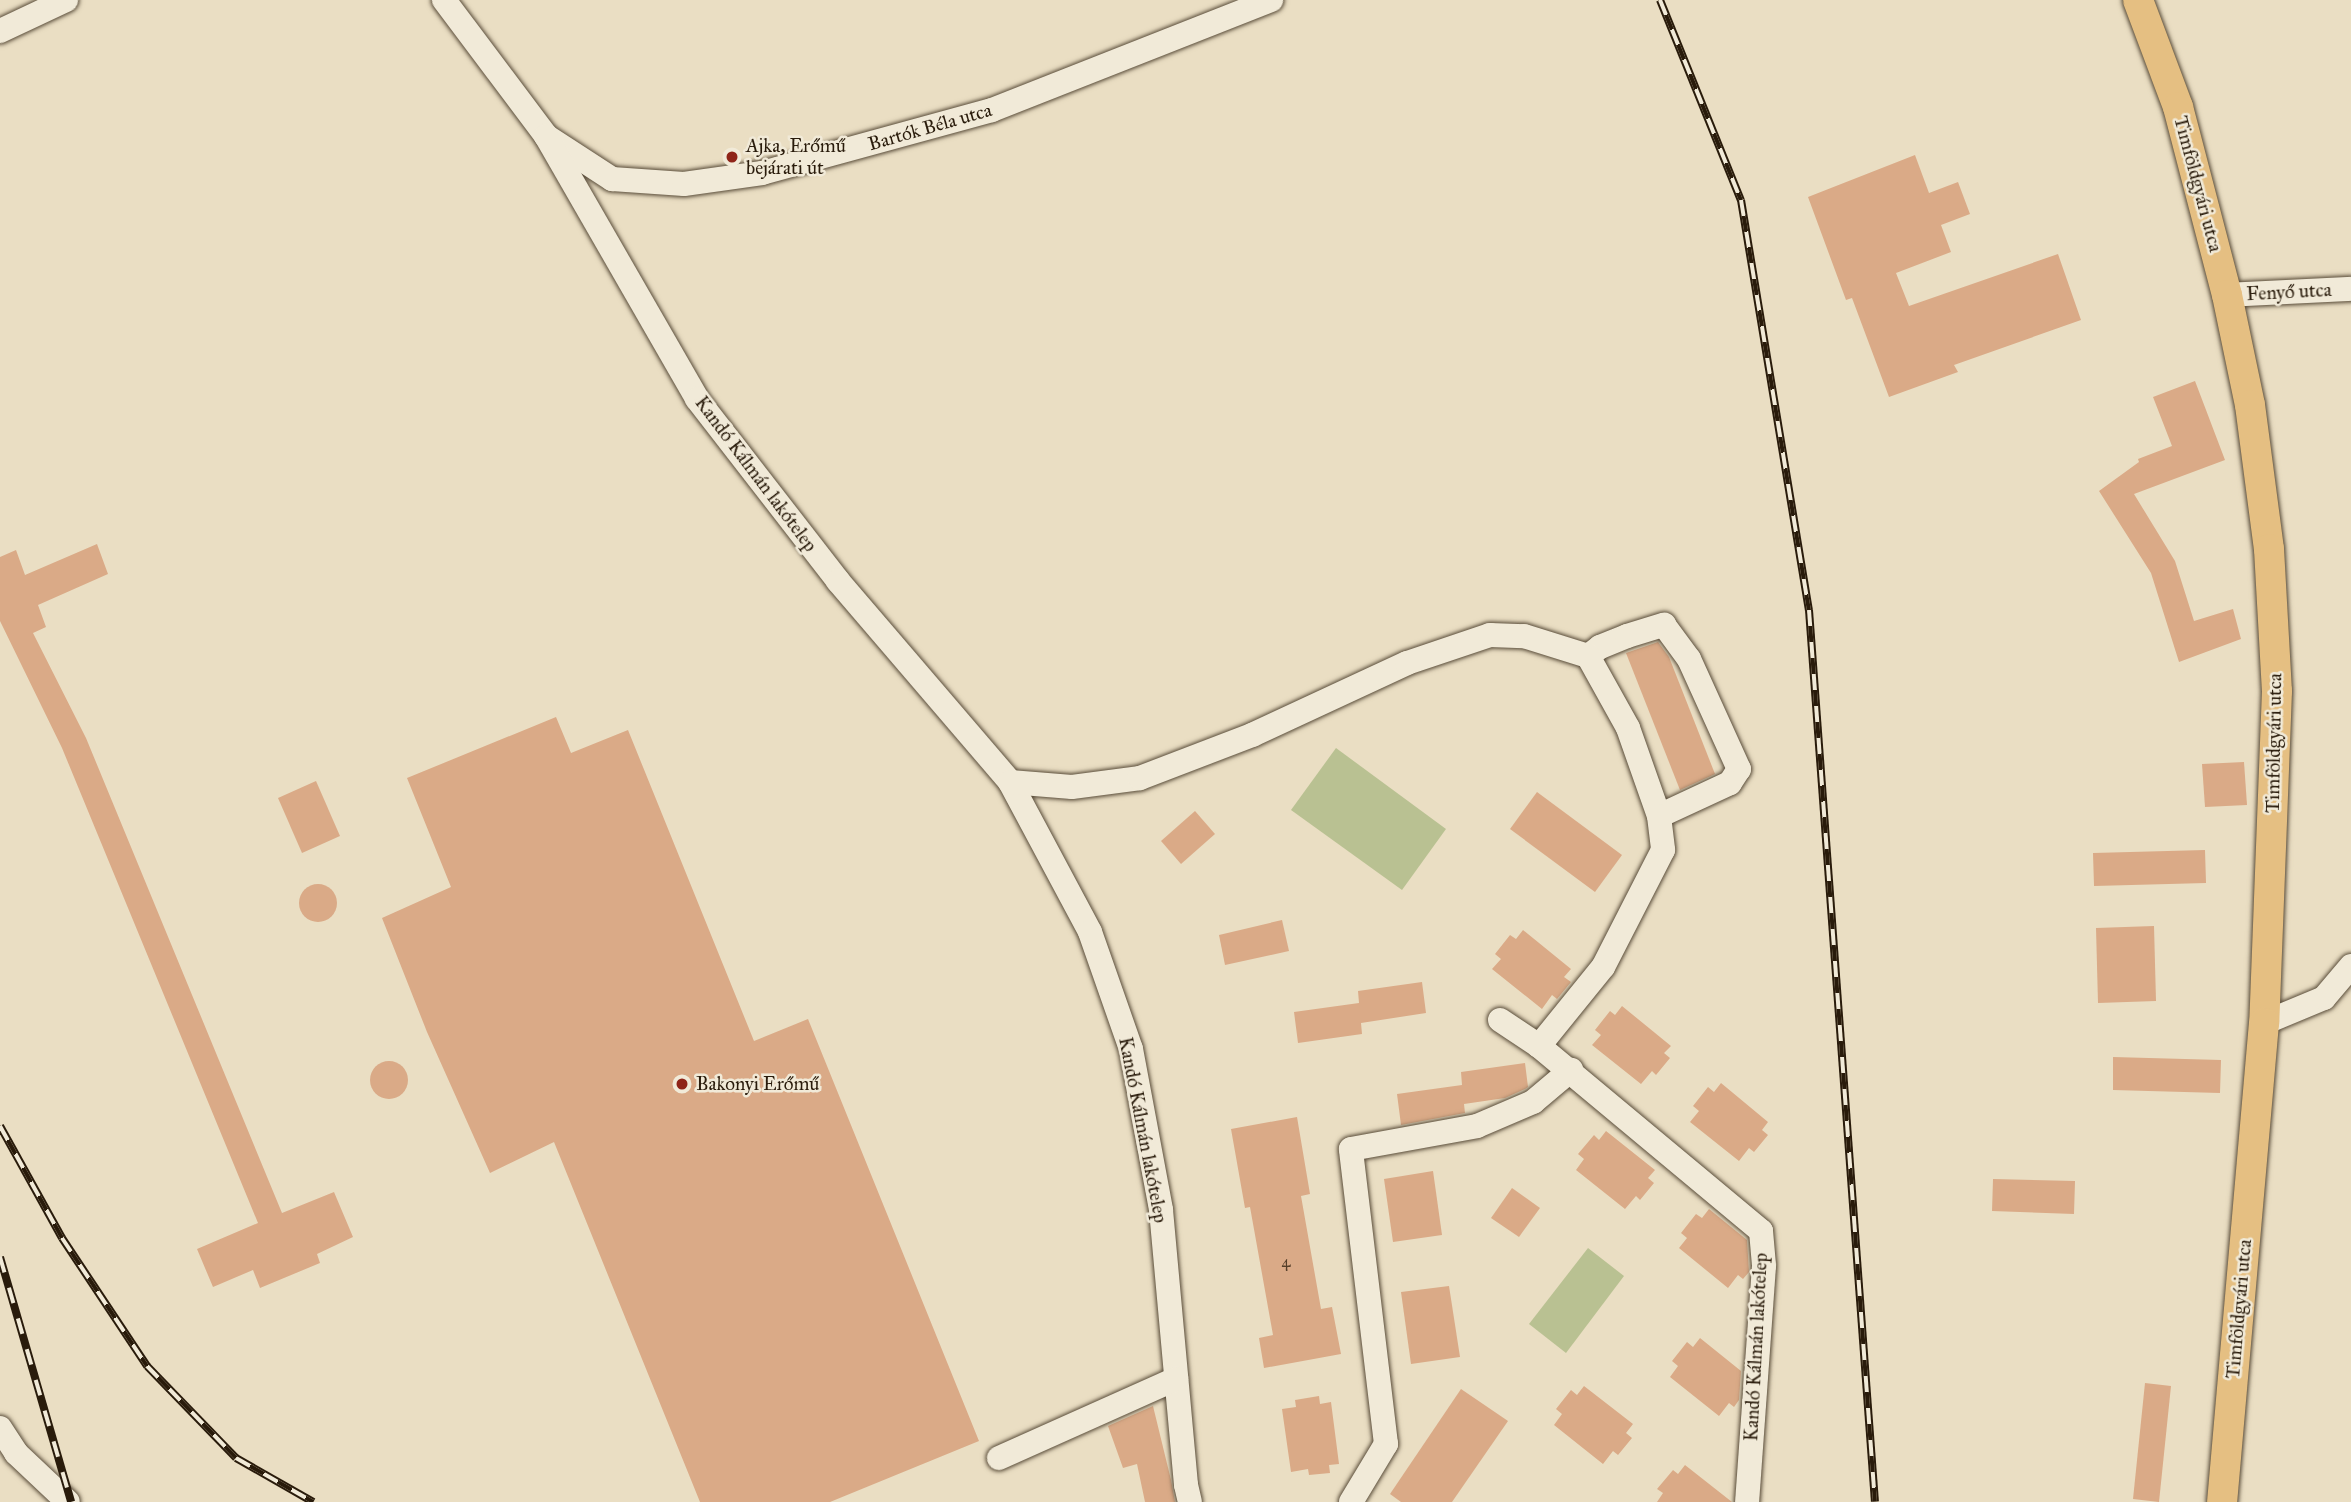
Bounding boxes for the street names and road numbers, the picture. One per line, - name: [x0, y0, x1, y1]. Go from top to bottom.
- street label: Bartók Béla utca: [866, 98, 994, 156]
- street label: Timföldgyári utca: [2169, 114, 2227, 254]
- street label: Fenyő utca: [2246, 278, 2332, 306]
- street label: Kandó Kálmán lakótelep: [690, 392, 822, 556]
- street label: Timföldgyári utca: [2261, 673, 2287, 813]
- street label: Kandó Kálmán lakótelep: [1114, 1035, 1172, 1225]
- street label: Timföldgyári utca: [2222, 1238, 2256, 1380]
- street label: Kandó Kálmán lakótelep: [1740, 1252, 1772, 1442]

